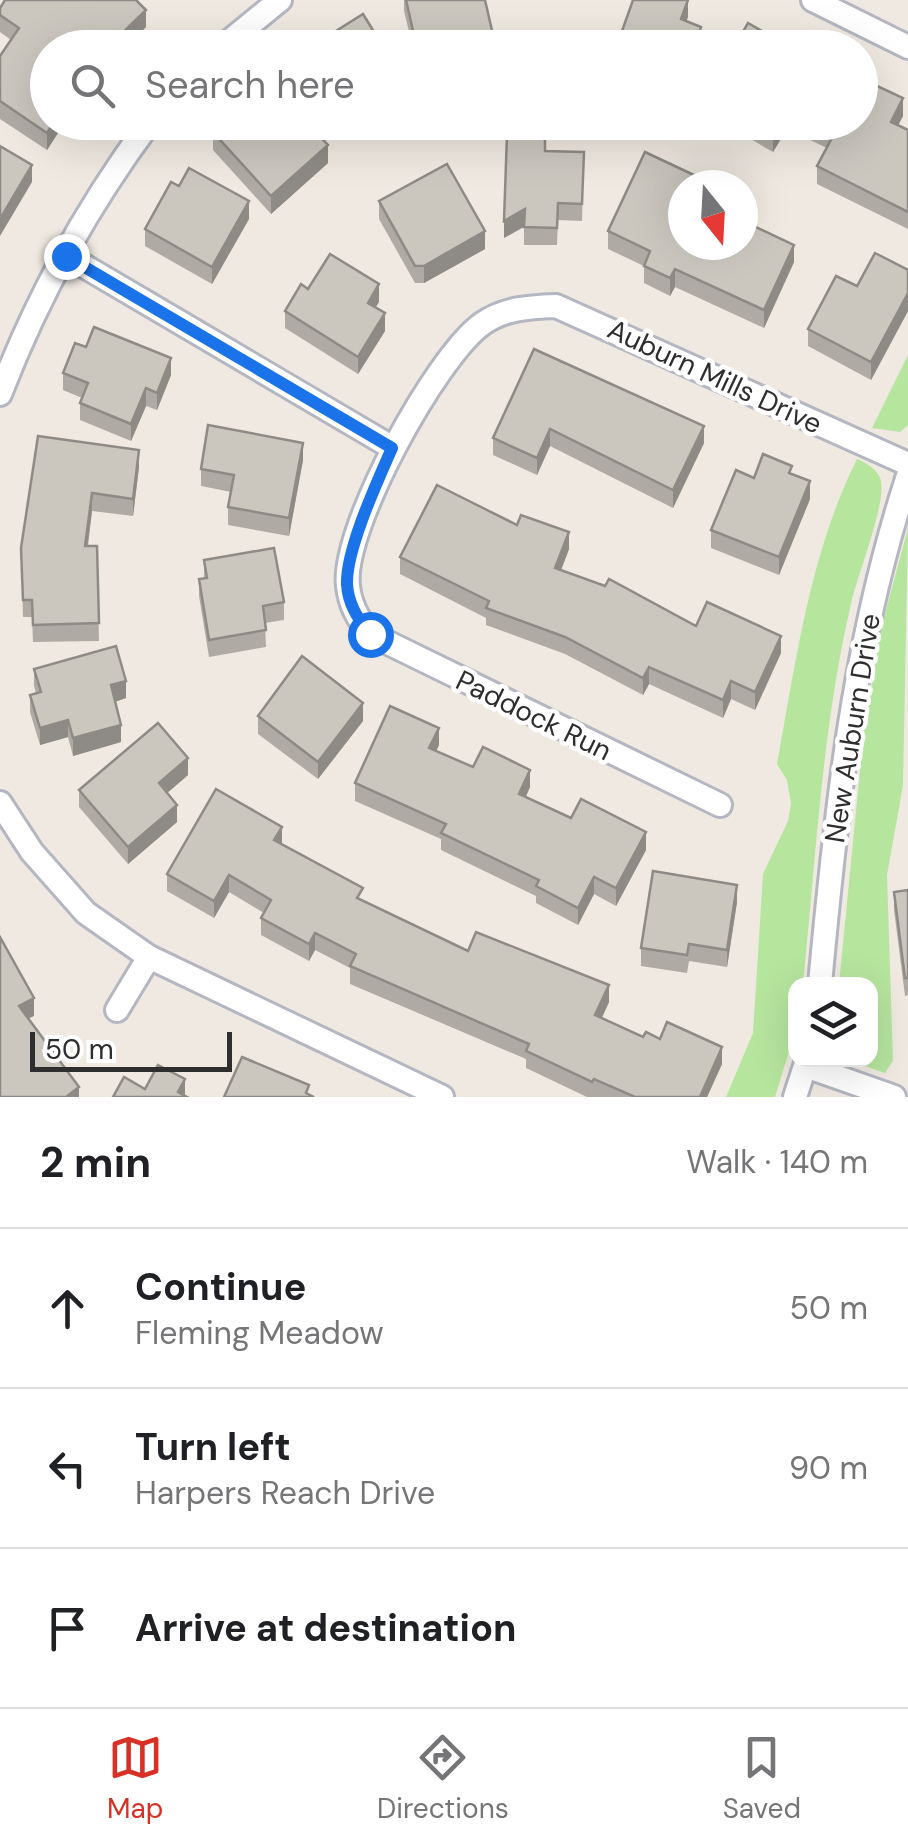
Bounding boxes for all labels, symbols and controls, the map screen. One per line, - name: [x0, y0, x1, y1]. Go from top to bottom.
- search box: [30, 30, 878, 140]
- icon: search: [65, 58, 120, 113]
- text: Search here: [145, 60, 355, 110]
- north arrow: [668, 170, 758, 260]
- route end: [44, 234, 90, 280]
- street label: Auburn Mills Drive: [602, 311, 828, 442]
- street label: New Auburn Drive: [816, 611, 889, 845]
- route start: [348, 612, 394, 658]
- street label: Paddock Run: [450, 662, 618, 769]
- map controls: [788, 977, 878, 1067]
- button: layers: [788, 977, 878, 1067]
- scale bar: [30, 1027, 232, 1072]
- text: 50 m: [45, 1031, 114, 1068]
- text: 2 min: [40, 1135, 151, 1190]
- text: Walk · 140 m: [686, 1141, 868, 1183]
- text: Continue: [135, 1262, 306, 1312]
- icon: ahead: [40, 1281, 95, 1336]
- text: 50 m: [790, 1287, 868, 1329]
- text: Fleming Meadow: [135, 1312, 384, 1354]
- text: Turn left: [135, 1422, 291, 1472]
- icon: left: [40, 1441, 95, 1496]
- text: 90 m: [789, 1447, 868, 1489]
- text: Harpers Reach Drive: [135, 1472, 435, 1514]
- icon: arrive: [40, 1601, 95, 1656]
- text: Arrive at destination: [135, 1603, 517, 1653]
- tab: Map: [107, 1730, 163, 1827]
- tab: Directions: [377, 1730, 509, 1827]
- tab: Saved: [723, 1730, 801, 1827]

